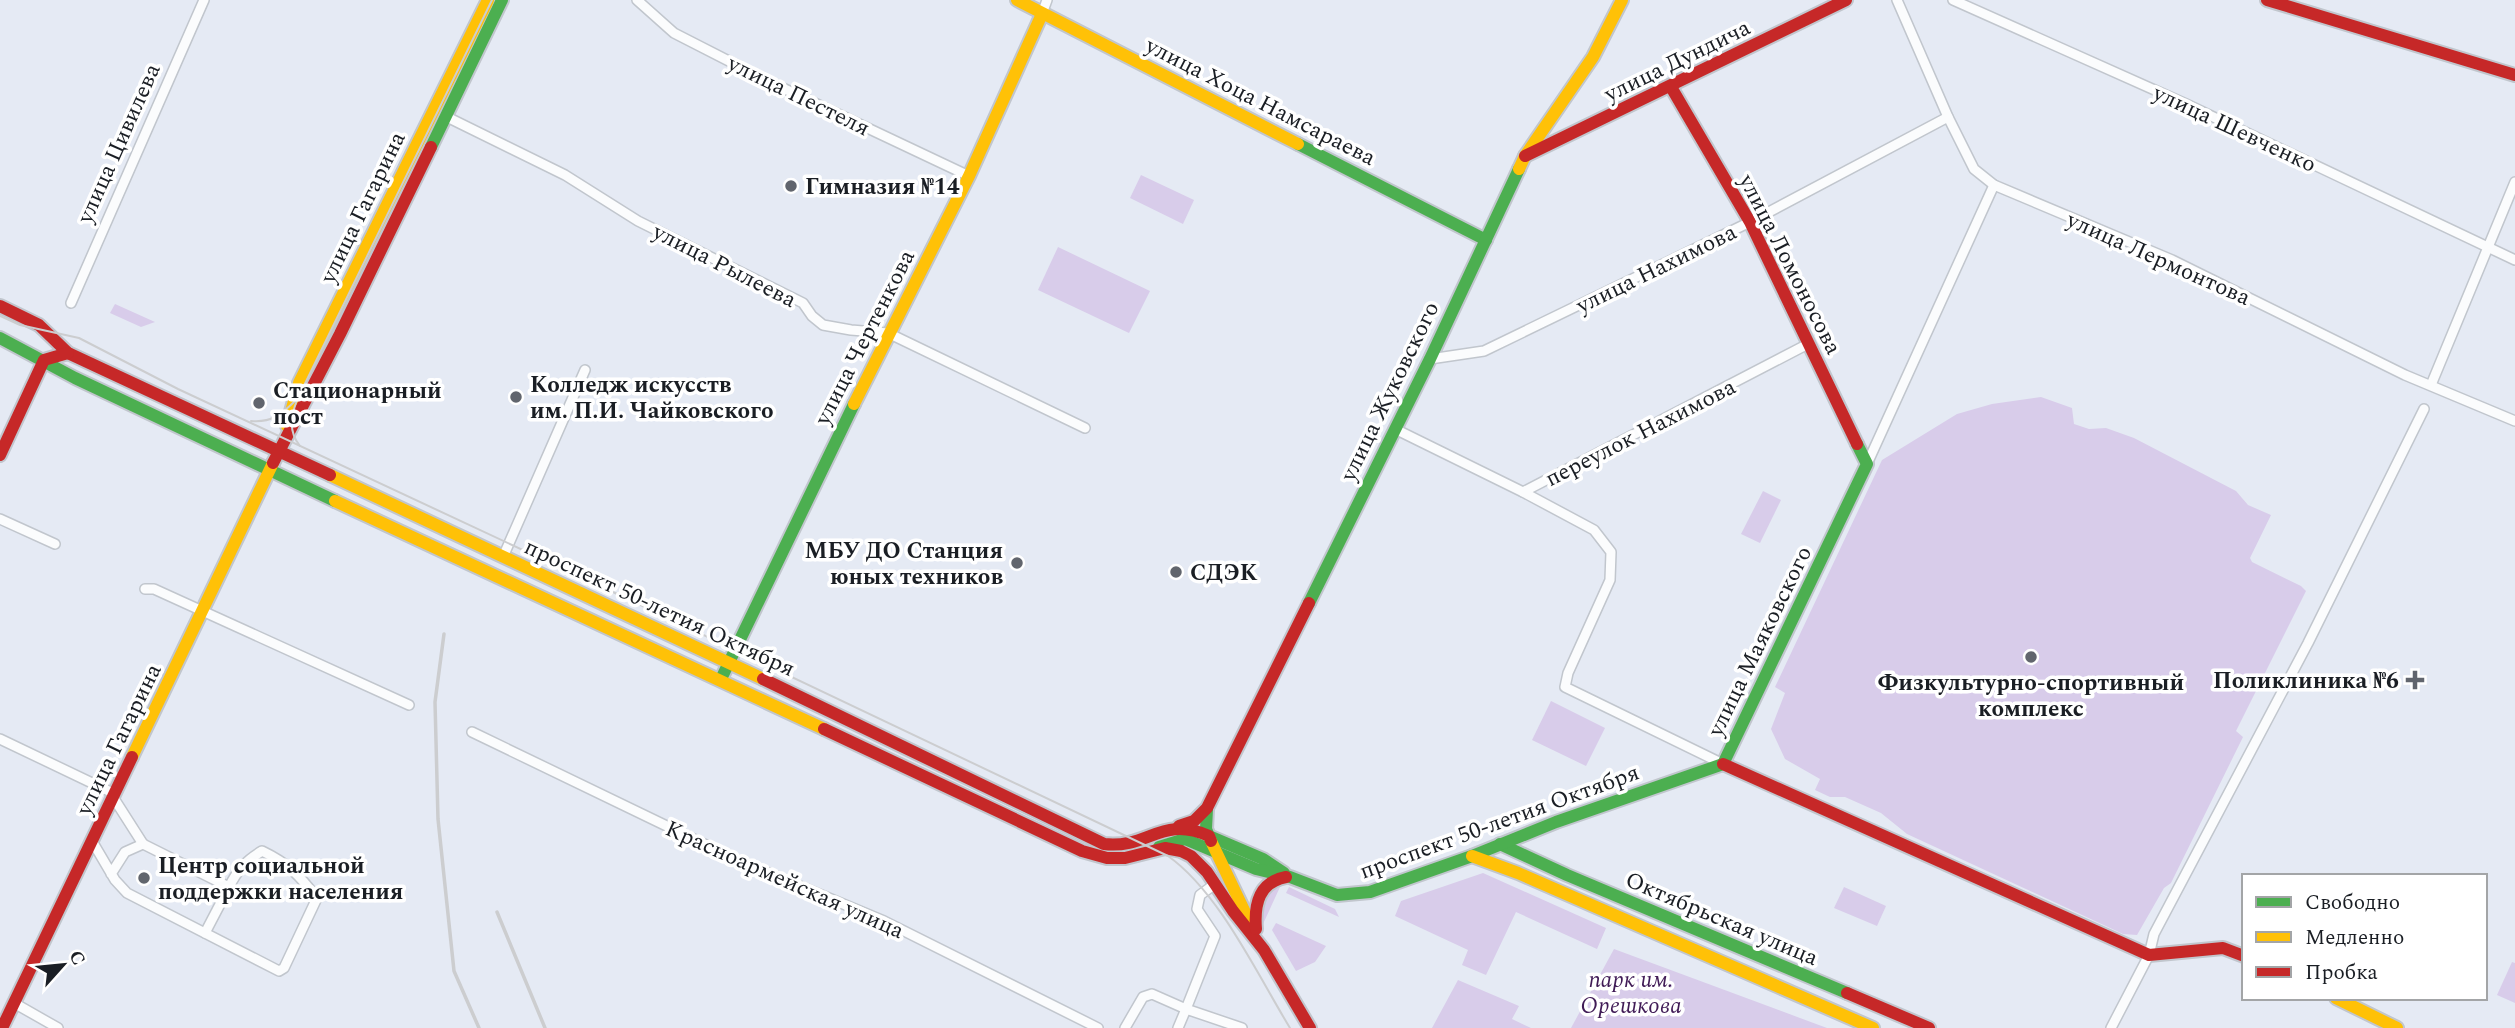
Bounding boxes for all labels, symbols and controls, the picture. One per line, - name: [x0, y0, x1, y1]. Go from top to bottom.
- street label: улица Дундича: [1598, 11, 1757, 112]
- street label: улица Хоца Намсараева: [1138, 29, 1382, 176]
- street label: улица Пестеля: [720, 46, 876, 146]
- street label: улица Цивилева: [68, 58, 170, 230]
- street label: улица Шевченко: [2146, 76, 2322, 183]
- street label: улица Гагарина: [311, 126, 415, 290]
- street label: улица Ломоносова: [1729, 167, 1850, 361]
- place label: Гимназия №14: [805, 170, 960, 205]
- marker: Гимназия №14: [783, 178, 799, 194]
- street label: улица Лермонтова: [2060, 203, 2256, 316]
- street label: улица Рылеева: [645, 215, 802, 318]
- street label: улица Нахимова: [1570, 215, 1743, 324]
- street label: улица Чертенкова: [805, 244, 925, 432]
- street label: улица Жуковского: [1331, 296, 1449, 488]
- place label: Колледж искусств им. П.И. Чайковского: [530, 368, 774, 429]
- street label: переулок Нахимова: [1539, 370, 1742, 497]
- place label: Стационарный пост: [273, 374, 442, 435]
- marker: Колледж искусств им. П.И. Чайковского: [508, 389, 524, 405]
- marker: Стационарный пост: [251, 395, 267, 411]
- street label: проспект 50-летия Октября: [518, 530, 801, 687]
- place label: МБУ ДО Станция юных техников: [805, 534, 1003, 595]
- street label: улица Маяковского: [1699, 540, 1822, 744]
- marker: МБУ ДО Станция юных техников: [1009, 555, 1025, 571]
- place label: СДЭК: [1190, 556, 1258, 591]
- marker: СДЭК: [1168, 564, 1184, 580]
- marker: Физкультурно-спортивный комплекс: [2023, 649, 2039, 665]
- street label: улица Гагарина: [67, 658, 171, 822]
- place label: Поликлиника №6: [2213, 664, 2399, 699]
- place label: Физкультурно-спортивный комплекс: [1878, 666, 2184, 727]
- marker: Поликлиника №6: [2405, 670, 2425, 690]
- street label: проспект 50-летия Октября: [1355, 755, 1644, 889]
- street label: Красноармейская улица: [659, 812, 910, 949]
- place label: Центр социальной поддержки населения: [158, 849, 403, 910]
- street label: Октябрьская улица: [1619, 863, 1823, 976]
- marker: Центр социальной поддержки населения: [136, 870, 152, 886]
- legend: [2242, 874, 2487, 1000]
- text: Свободно: [2305, 887, 2400, 919]
- text: Медленно: [2305, 922, 2404, 954]
- north arrow: [28, 930, 98, 1000]
- text: С: [61, 945, 93, 971]
- text: Пробка: [2305, 957, 2379, 989]
- park label: парк им. Орешкова: [1580, 963, 1682, 1024]

